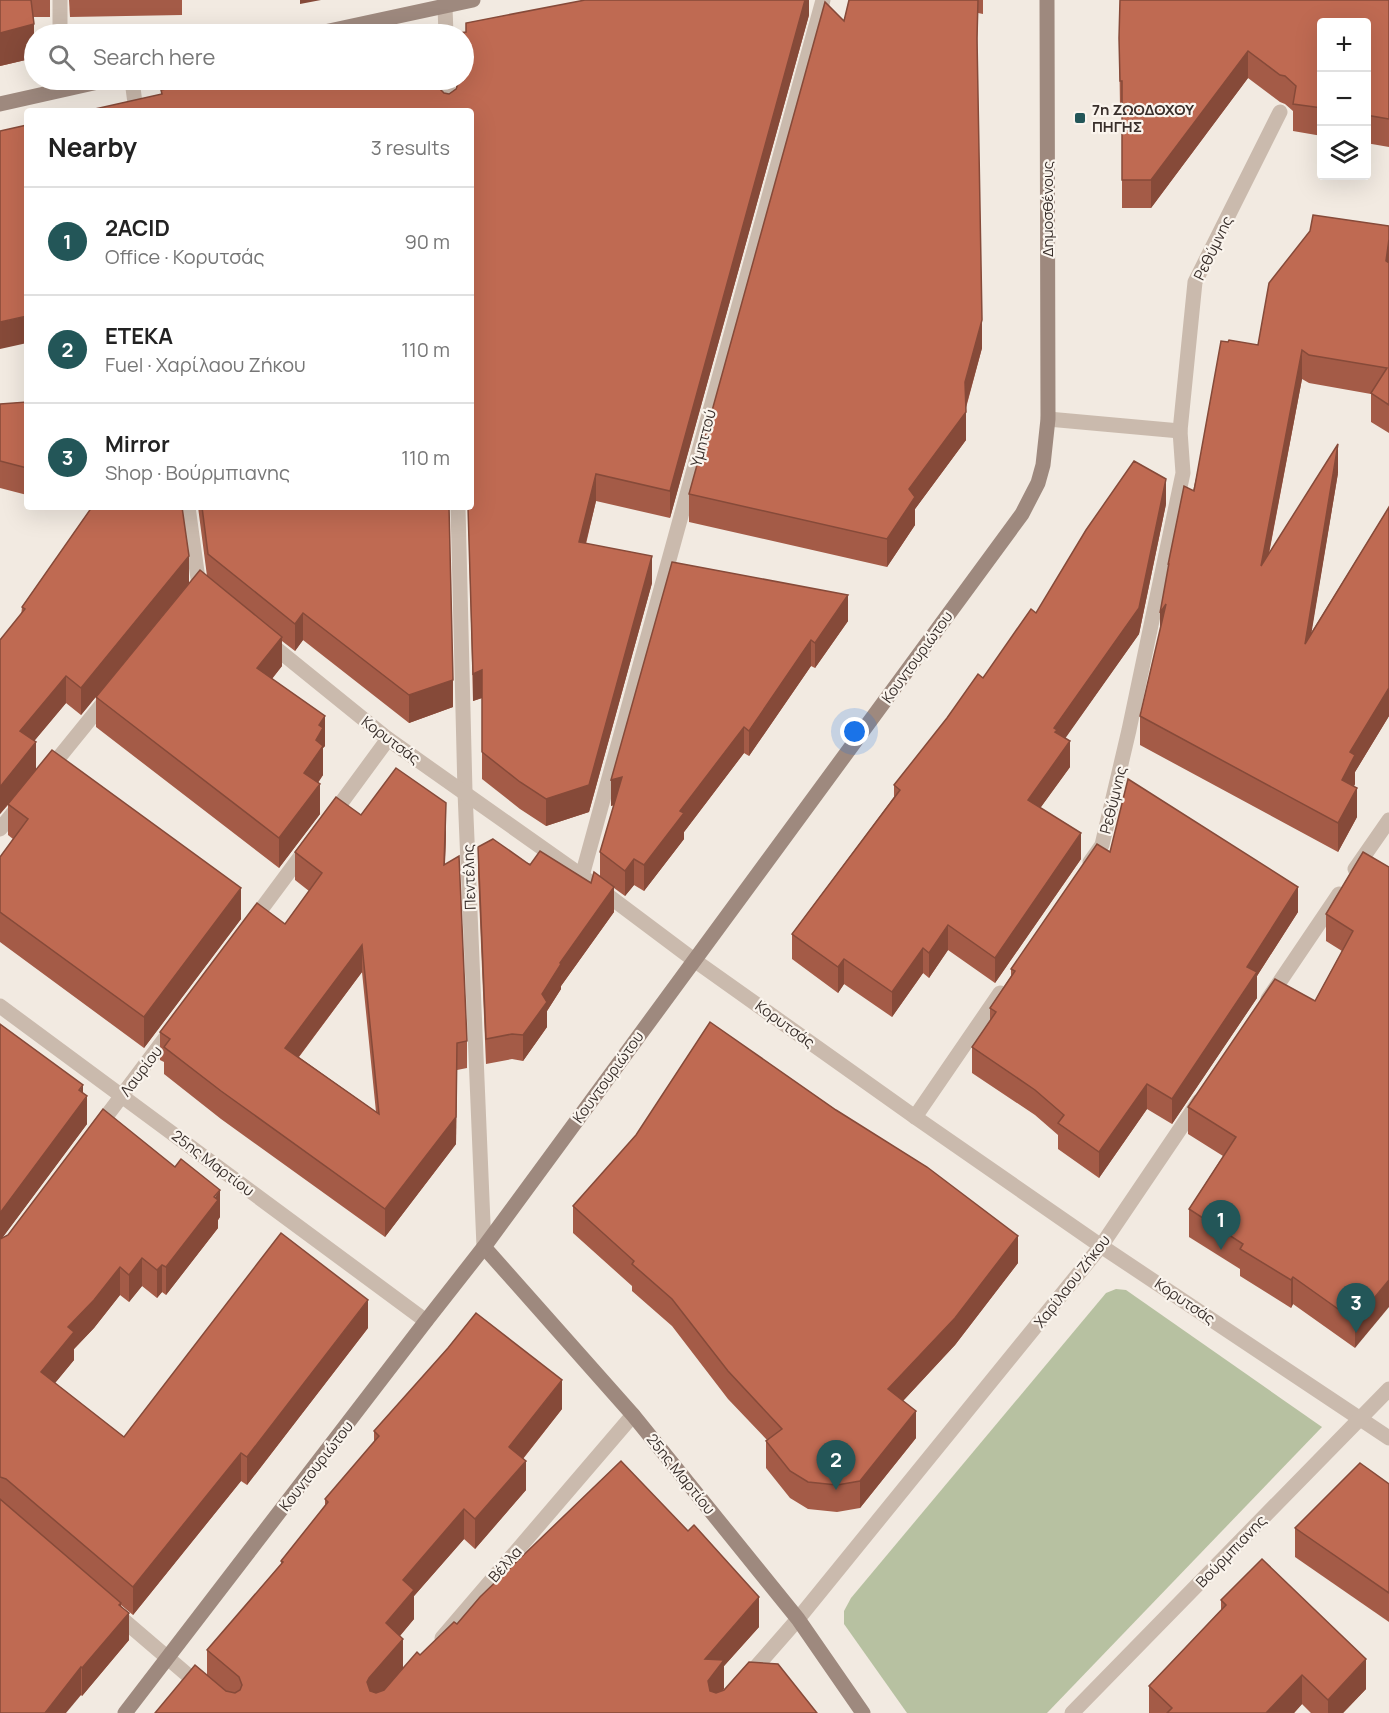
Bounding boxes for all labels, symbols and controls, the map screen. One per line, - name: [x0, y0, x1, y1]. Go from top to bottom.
- map controls: [1317, 18, 1371, 180]
- button: +: [1317, 18, 1371, 72]
- search box: [24, 24, 474, 90]
- icon: search: [45, 41, 78, 74]
- text: Search here: [93, 42, 215, 72]
- button: −: [1317, 72, 1371, 126]
- place label: 7η ΖΩΟΔΟΧΟΥ ΠΗΓΗΣ: [1092, 99, 1195, 137]
- marker: 7η ΖΩΟΔΟΧΟΥ ΠΗΓΗΣ: [1073, 111, 1087, 125]
- button: layers: [1317, 126, 1371, 180]
- text: Nearby: [48, 129, 137, 165]
- text: 3 results: [371, 134, 450, 161]
- street label: Δημοσθένους: [1037, 161, 1058, 257]
- street label: Ρεθύμνης: [1188, 212, 1238, 284]
- text: 2ACID: [105, 213, 170, 243]
- text: 1: [63, 228, 72, 255]
- text: 90 m: [404, 228, 450, 255]
- text: Office · Κορυτσάς: [105, 243, 264, 270]
- text: ΕΤΕΚΑ: [105, 321, 173, 351]
- text: 2: [62, 336, 73, 363]
- text: 110 m: [401, 336, 450, 363]
- text: Fuel · Χαρίλαου Ζήκου: [105, 351, 306, 378]
- street label: Υμηττού: [685, 407, 721, 469]
- text: Mirror: [105, 429, 170, 459]
- text: 3: [62, 444, 73, 471]
- text: 110 m: [401, 444, 450, 471]
- text: Shop · Βούρμπιανης: [105, 459, 290, 486]
- street label: Κουντουριώτου: [876, 607, 958, 707]
- street label: Κορυτσάς: [357, 711, 425, 769]
- your location: [840, 717, 869, 746]
- street label: Ρεθύμνης: [1094, 764, 1132, 836]
- street label: Πεντέλης: [457, 844, 481, 910]
- street label: Κορυτσάς: [751, 995, 819, 1053]
- street label: Κουντουριώτου: [567, 1027, 649, 1127]
- street label: Λαυρίου: [115, 1041, 167, 1101]
- street label: 25ης Μαρτίου: [167, 1125, 259, 1201]
- pin: 1: [1202, 1200, 1240, 1250]
- street label: Χαρίλαου Ζήκου: [1029, 1230, 1115, 1332]
- street label: Κορυτσάς: [1151, 1273, 1219, 1329]
- pin: 3: [1336, 1284, 1376, 1333]
- street label: Κουντουριώτου: [274, 1417, 358, 1515]
- street label: 25ης Μαρτίου: [642, 1429, 720, 1519]
- pin: 2: [816, 1440, 856, 1490]
- street label: Βούρμπιανης: [1191, 1510, 1271, 1592]
- street label: Βέλλα: [484, 1542, 526, 1586]

